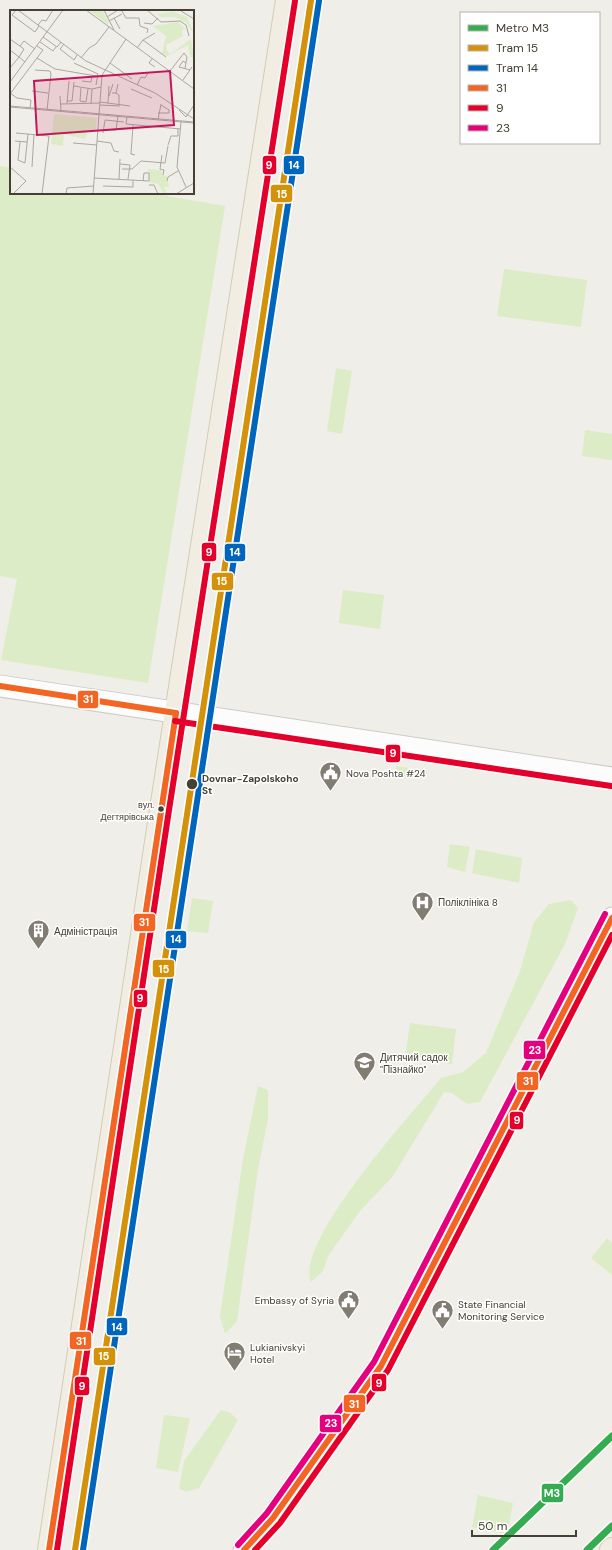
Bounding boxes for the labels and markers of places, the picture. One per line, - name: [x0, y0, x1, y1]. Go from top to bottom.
- public building icon: Nova Poshta #24: [317, 760, 343, 793]
- place label: Nova Poshta #24: [346, 767, 426, 780]
- place label: Dovnar-Zapolskoho St: [202, 772, 298, 797]
- marker: Dovnar-Zapolskoho St: [185, 777, 199, 791]
- place label: вул. Дегтярівська: [101, 799, 154, 823]
- marker: вул. Дегтярівська: [156, 804, 166, 814]
- hospital icon: Поліклініка 8: [410, 889, 436, 922]
- place label: Поліклініка 8: [438, 896, 498, 909]
- building icon: Адміністрація: [25, 918, 51, 951]
- place label: Адміністрація: [54, 925, 117, 938]
- school or university icon: Дитячий садок "Пізнайко": [351, 1050, 377, 1083]
- place label: Дитячий садок "Пізнайко": [380, 1051, 448, 1076]
- public building icon: Embassy of Syria: [336, 1287, 362, 1320]
- place label: Embassy of Syria: [255, 1294, 334, 1307]
- public building icon: State Financial Monitoring Service: [429, 1297, 455, 1330]
- place label: State Financial Monitoring Service: [458, 1298, 545, 1323]
- hotel icon: Lukianivskyi Hotel: [222, 1340, 248, 1373]
- place label: Lukianivskyi Hotel: [250, 1341, 305, 1366]

